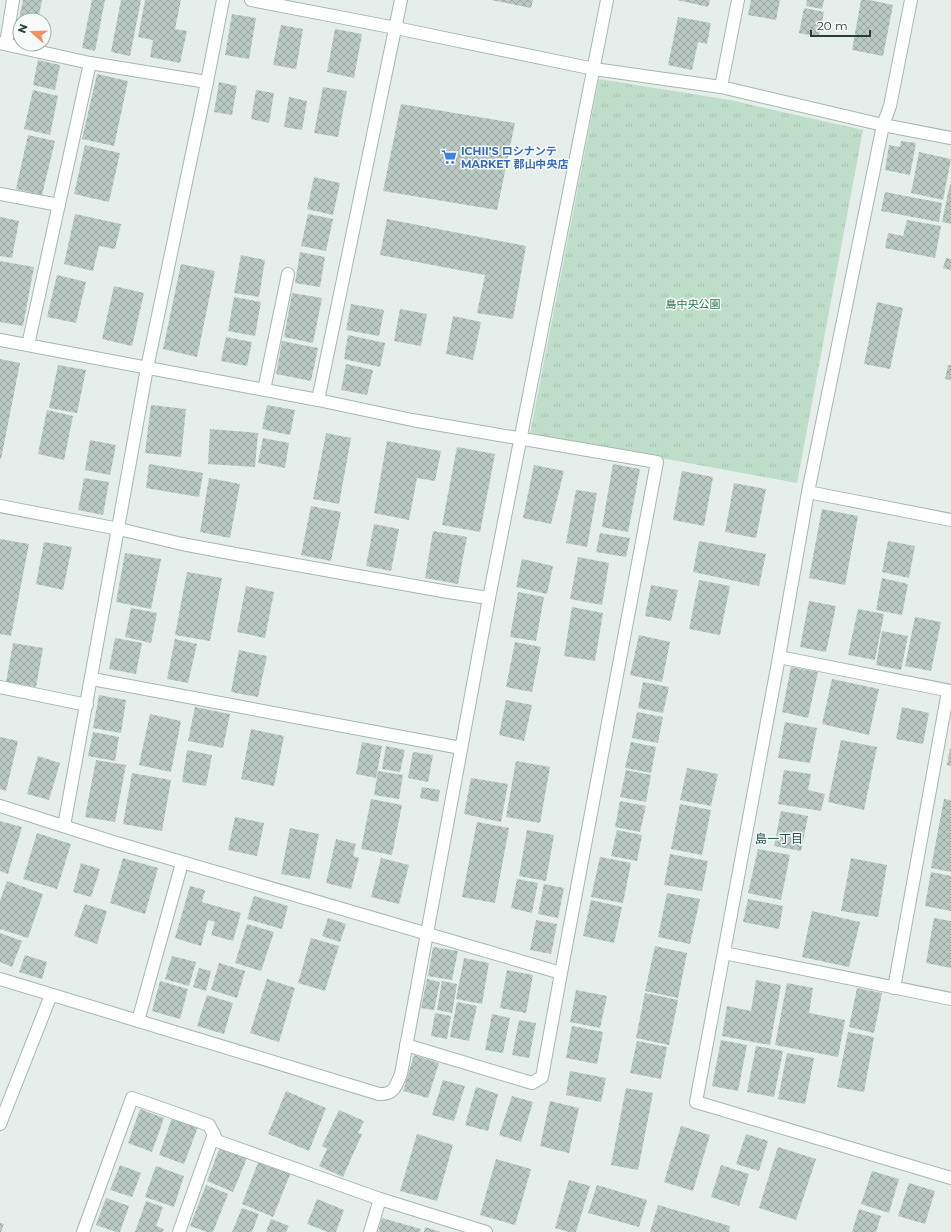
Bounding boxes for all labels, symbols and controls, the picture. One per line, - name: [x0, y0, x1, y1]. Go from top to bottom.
- north arrow: [12, 12, 52, 52]
- scale bar: [811, 12, 870, 38]
- text: 20 m: [817, 18, 848, 33]
- text: N: [15, 22, 31, 35]
- place label: ICHII’S ロシナンテ MARKET 郡山中央店: [461, 144, 568, 171]
- supermarket icon: ICHII’S ロシナンテ MARKET 郡山中央店: [440, 148, 458, 166]
- park label: 島中央公園: [666, 297, 721, 311]
- district label: 島一丁目: [755, 831, 803, 846]

